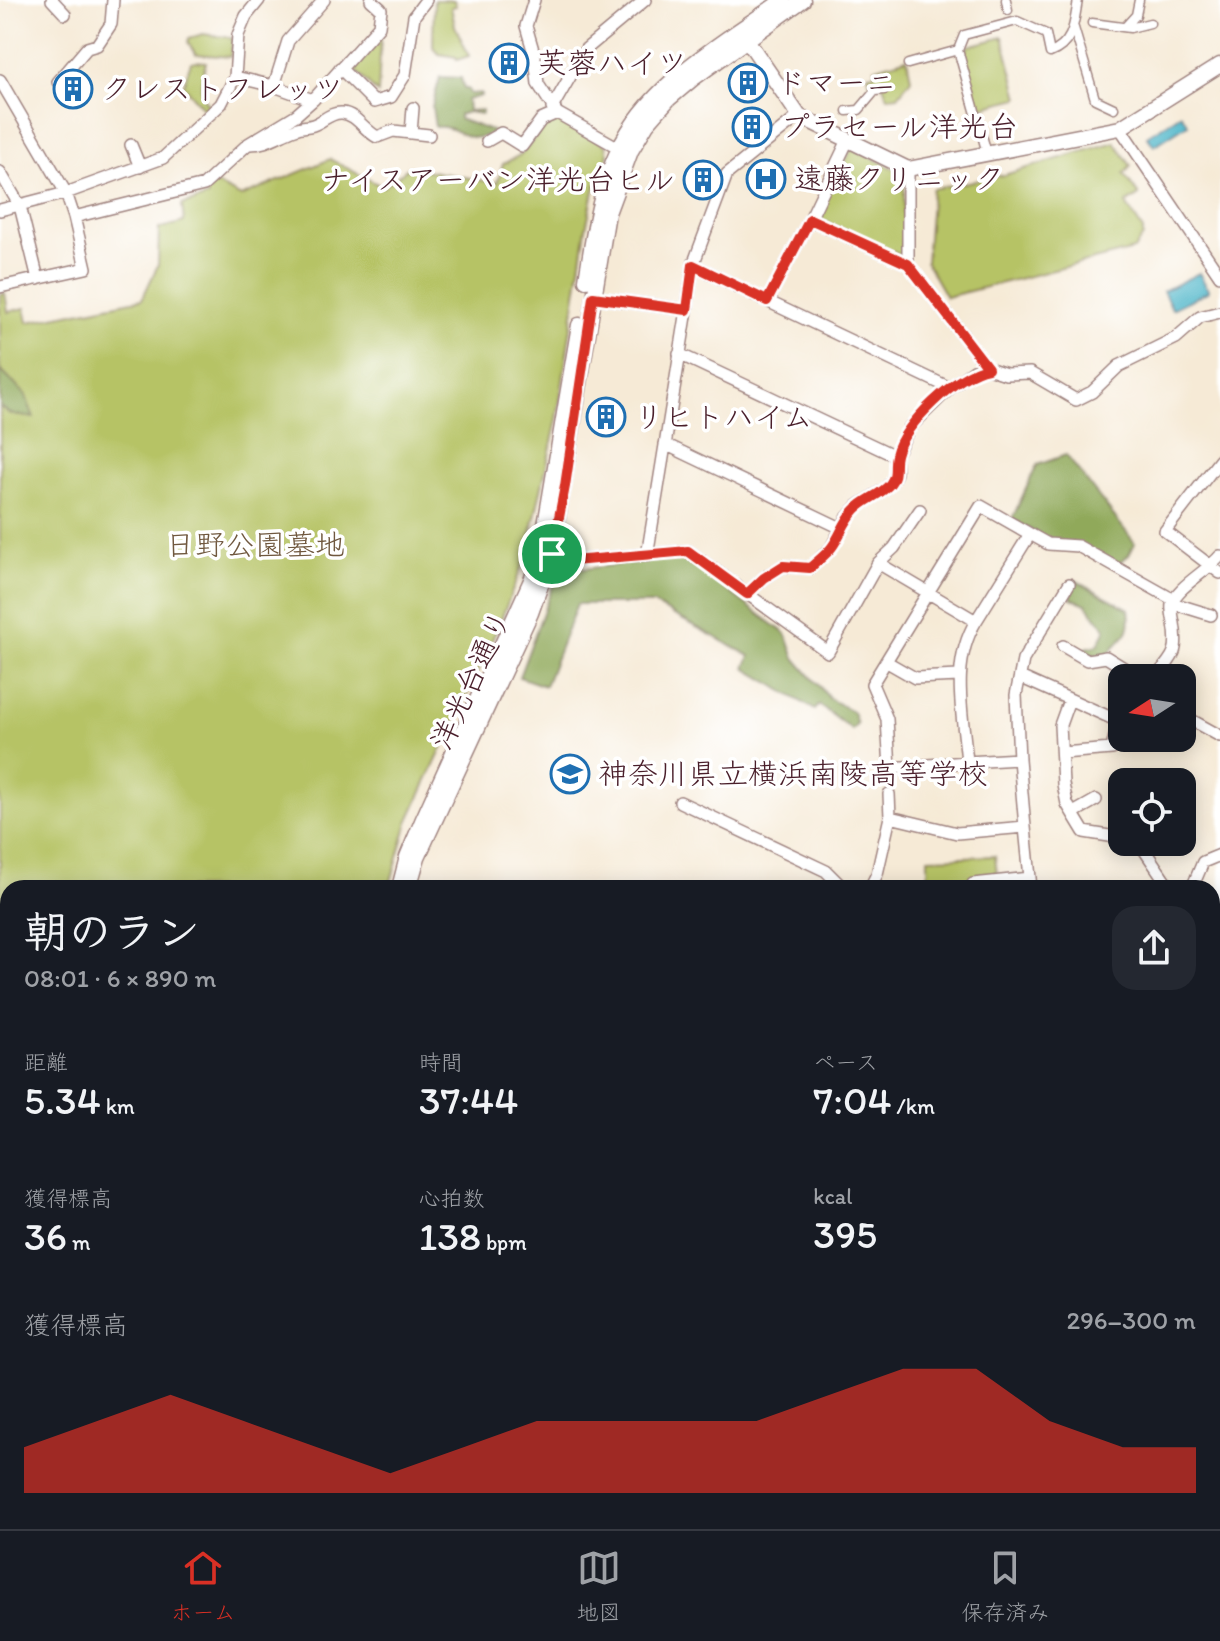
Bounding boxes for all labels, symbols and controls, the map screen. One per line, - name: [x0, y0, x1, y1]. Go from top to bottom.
- building icon: 芙蓉ハイツ: [488, 42, 530, 84]
- place label: 芙蓉ハイツ: [537, 44, 687, 81]
- building icon: ドマーニ: [727, 62, 769, 104]
- place label: ドマーニ: [776, 64, 896, 101]
- building icon: クレストフレッツ: [52, 68, 94, 110]
- place label: クレストフレッツ: [101, 70, 343, 107]
- building icon: プラセール洋光台: [731, 106, 773, 148]
- place label: プラセール洋光台: [780, 108, 1018, 145]
- hospital icon: 遠藤クリニック: [745, 158, 787, 200]
- building icon: ナイスアーバン洋光台ヒル: [682, 159, 724, 201]
- place label: 遠藤クリニック: [794, 160, 1004, 197]
- place label: ナイスアーバン洋光台ヒル: [320, 161, 675, 198]
- building icon: リヒトハイム: [585, 396, 627, 438]
- place label: リヒトハイム: [634, 398, 813, 435]
- pin: [518, 520, 586, 588]
- park label: 日野公園墓地: [165, 526, 345, 563]
- icon: arrive: [530, 532, 574, 576]
- street label: 洋光台通り: [422, 604, 519, 756]
- north arrow: [1108, 664, 1196, 752]
- map controls: [1108, 664, 1196, 856]
- school or university icon: 神奈川県立横浜南陵高等学校: [549, 753, 591, 795]
- place label: 神奈川県立横浜南陵高等学校: [598, 755, 988, 792]
- button: locate: [1108, 768, 1196, 856]
- text: 朝のラン: [24, 905, 200, 958]
- button: share: [1112, 906, 1196, 990]
- text: 08:01 · 6 × 890 m: [24, 962, 216, 994]
- text: 距離: [24, 1049, 68, 1076]
- text: 時間: [419, 1049, 463, 1076]
- text: ペース: [813, 1049, 878, 1076]
- text: 5.34: [24, 1076, 101, 1124]
- text: 37:44: [419, 1076, 518, 1124]
- text: 7:04: [813, 1076, 892, 1124]
- text: km: [101, 1093, 135, 1120]
- text: /km: [892, 1093, 935, 1120]
- text: kcal: [813, 1183, 852, 1210]
- text: 獲得標高: [24, 1185, 112, 1212]
- text: 心拍数: [419, 1185, 485, 1212]
- text: 395: [813, 1210, 877, 1258]
- text: 36: [24, 1212, 67, 1260]
- text: 138: [419, 1212, 481, 1260]
- text: m: [67, 1229, 90, 1256]
- text: bpm: [481, 1229, 527, 1256]
- text: 296–300 m: [1067, 1304, 1196, 1336]
- text: 獲得標高: [24, 1309, 128, 1341]
- tab: ホーム: [170, 1546, 236, 1626]
- tab: 地図: [577, 1546, 621, 1626]
- tab: 保存済み: [961, 1546, 1050, 1626]

